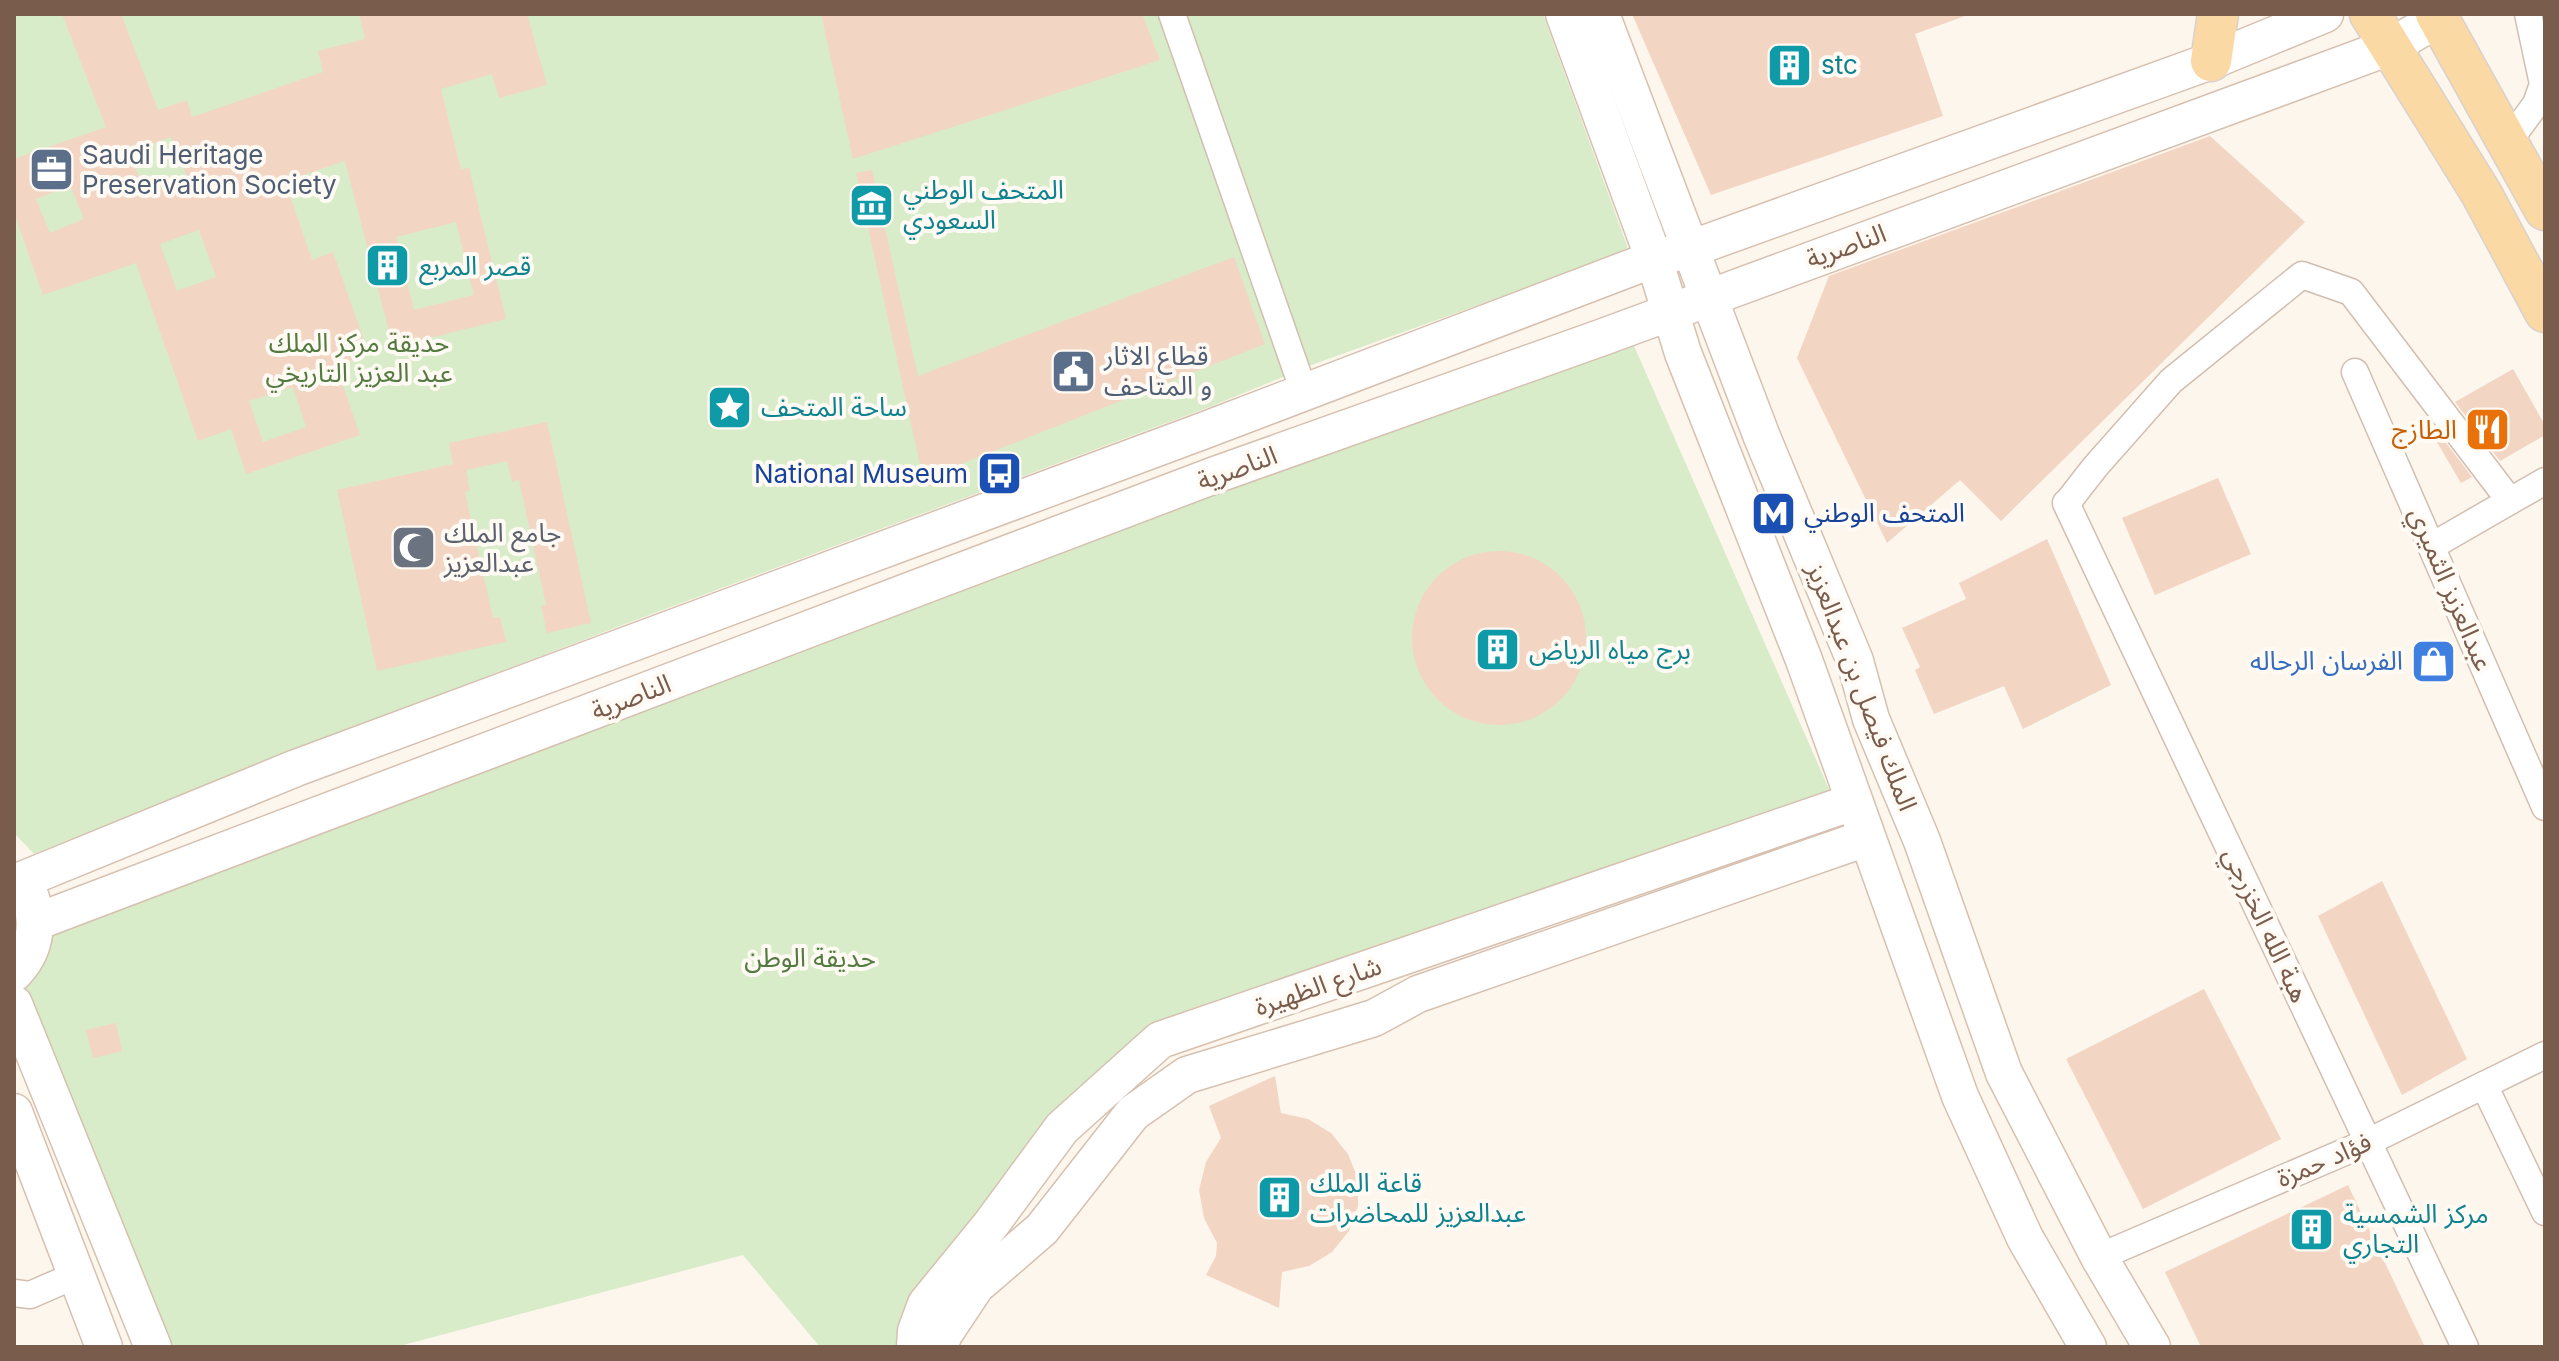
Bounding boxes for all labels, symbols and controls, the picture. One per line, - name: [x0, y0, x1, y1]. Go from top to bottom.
- building icon: stc: [1766, 41, 1814, 89]
- place label: stc: [1821, 49, 1858, 80]
- place label: Saudi Heritage Preservation Society: [82, 139, 337, 200]
- office icon: Saudi Heritage Preservation Society: [27, 146, 75, 194]
- place label: المتحف الوطني السعودي: [903, 174, 1064, 240]
- museum icon: المتحف الوطني السعودي: [848, 181, 896, 229]
- street label: الناصرية: [1802, 217, 1890, 274]
- building icon: قصر المربع: [364, 242, 412, 290]
- place label: قصر المربع: [419, 250, 531, 286]
- park label: حديقة مركز الملك عبد العزيز التاريخي: [266, 327, 452, 393]
- place label: قطاع الاثار و المتاحف: [1103, 340, 1212, 401]
- public building icon: قطاع الاثار و المتاحف: [1049, 347, 1097, 395]
- place icon: ساحة المتحف: [706, 383, 754, 431]
- place label: ساحة المتحف: [761, 391, 907, 422]
- restaurant icon: الطازج: [2464, 406, 2512, 454]
- place label: الطازج: [2392, 414, 2457, 449]
- street label: الناصرية: [1193, 439, 1281, 496]
- bus stop icon: National Museum: [975, 450, 1023, 498]
- place label: National Museum: [754, 458, 968, 489]
- metro station icon: المتحف الوطني: [1749, 489, 1797, 537]
- place label: المتحف الوطني: [1804, 497, 1965, 533]
- street label: عبدالعزيز الثميري: [2398, 502, 2500, 677]
- place label: جامع الملك عبدالعزيز: [443, 517, 561, 578]
- mosque icon: جامع الملك عبدالعزيز: [389, 524, 437, 572]
- street label: الملك فيصل بن عبدالعزيز: [1801, 558, 1924, 815]
- building icon: برج مياه الرياض: [1474, 626, 1522, 674]
- place label: برج مياه الرياض: [1529, 634, 1691, 669]
- shop icon: الفرسان الرحاله: [2410, 637, 2458, 685]
- place label: الفرسان الرحاله: [2250, 645, 2403, 676]
- street label: الناصرية: [587, 667, 675, 726]
- street label: هبة الله الخزرجي: [2213, 842, 2316, 1009]
- park label: حديقة الوطن: [744, 942, 876, 973]
- street label: شارع الظهيرة: [1250, 949, 1387, 1025]
- street label: فؤاد حمزة: [2272, 1126, 2376, 1193]
- place label: قاعة الملك عبدالعزيز للمحاضرات: [1310, 1167, 1526, 1228]
- building icon: قاعة الملك عبدالعزيز للمحاضرات: [1255, 1174, 1303, 1222]
- place label: مركز الشمسية التجاري: [2343, 1198, 2489, 1264]
- building icon: مركز الشمسية التجاري: [2288, 1205, 2336, 1253]

